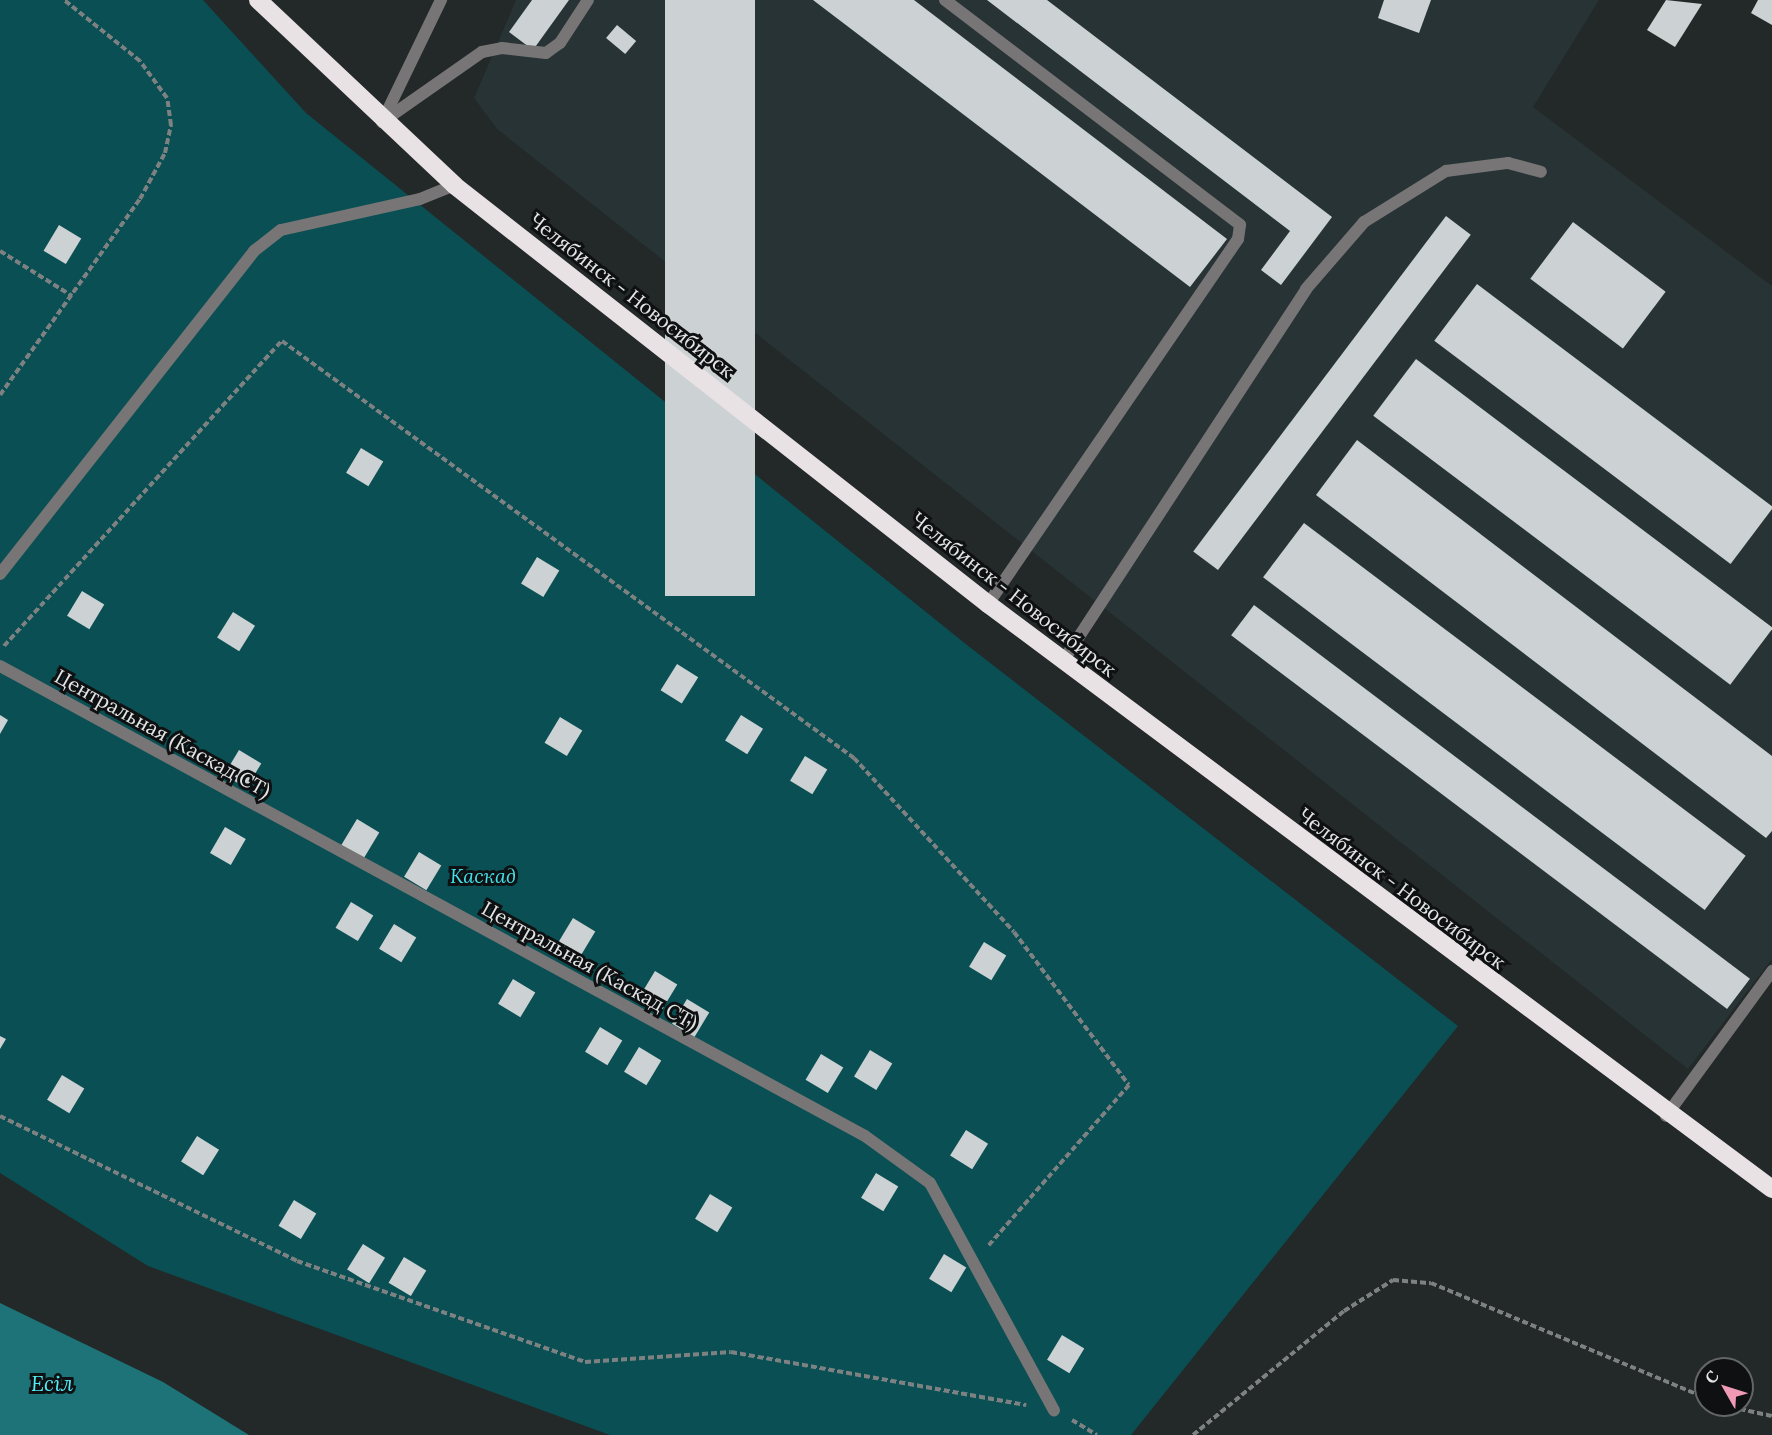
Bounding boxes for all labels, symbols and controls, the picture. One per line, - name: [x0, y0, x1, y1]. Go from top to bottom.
- street label: Челябинск - Новосибирск: [525, 207, 739, 383]
- street label: Челябинск - Новосибирск: [907, 506, 1121, 682]
- street label: Центральная (Каскад СТ): [51, 664, 275, 802]
- street label: Челябинск - Новосибирск: [1294, 802, 1510, 974]
- park label: Каскад: [450, 863, 516, 887]
- street label: Центральная (Каскад СТ): [478, 896, 702, 1034]
- north arrow: [1694, 1357, 1754, 1417]
- text: С: [1700, 1366, 1723, 1388]
- water label: Есіл: [31, 1371, 73, 1397]

